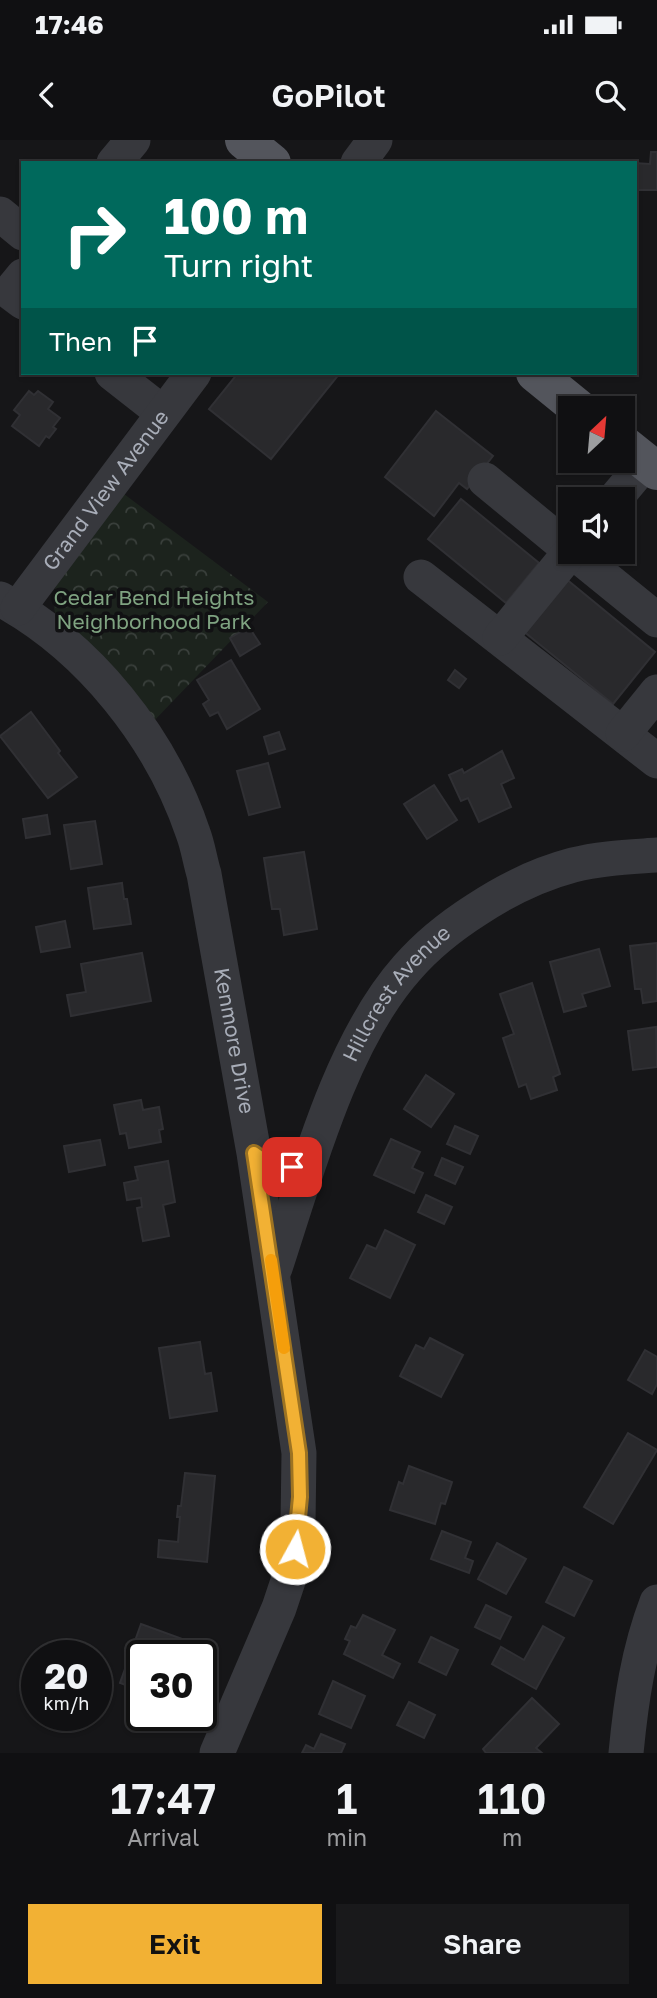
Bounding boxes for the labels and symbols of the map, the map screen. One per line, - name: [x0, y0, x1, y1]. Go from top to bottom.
- north arrow: [558, 396, 635, 472]
- street label: Grand View Avenue: [37, 404, 174, 575]
- park label: Cedar Bend Heights Neighborhood Park: [54, 584, 254, 634]
- street label: Hillcrest Avenue: [336, 919, 455, 1066]
- street label: Kenmore Drive: [209, 966, 261, 1116]
- pin: [262, 1137, 322, 1197]
- position arrow: [258, 1512, 332, 1586]
- speed limit sign: 30: [126, 1640, 217, 1731]

